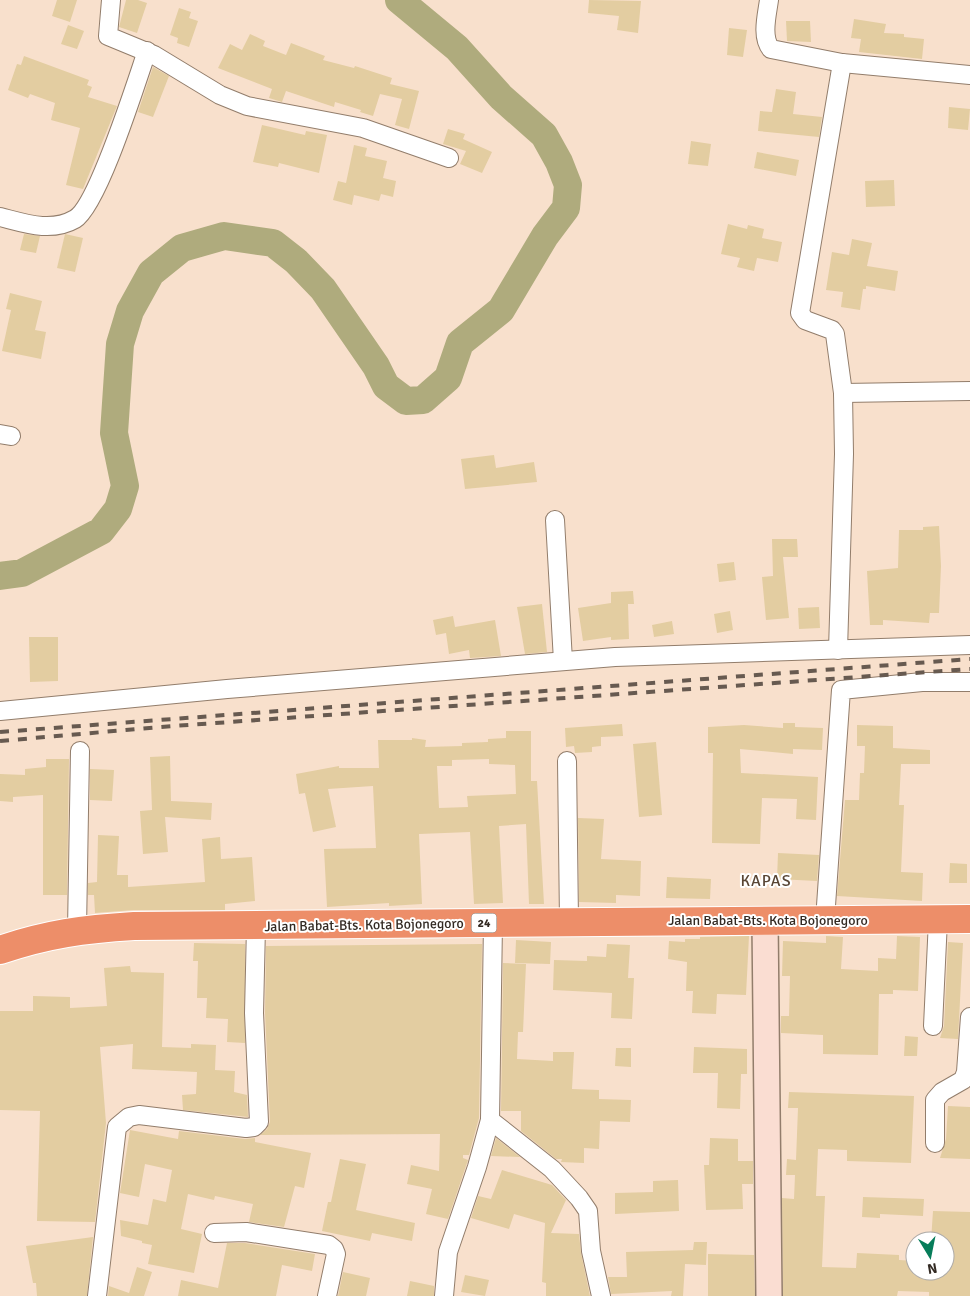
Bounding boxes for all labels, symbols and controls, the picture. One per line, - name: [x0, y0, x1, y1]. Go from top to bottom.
- district label: KAPAS: [740, 871, 792, 891]
- street label: Jalan Babat-Bts. Kota Bojonegoro: [668, 912, 868, 929]
- road number: 24: [472, 914, 496, 932]
- street label: Jalan Babat-Bts. Kota Bojonegoro: [264, 915, 464, 935]
- north arrow: [905, 1231, 955, 1281]
- text: N: [926, 1259, 938, 1278]

